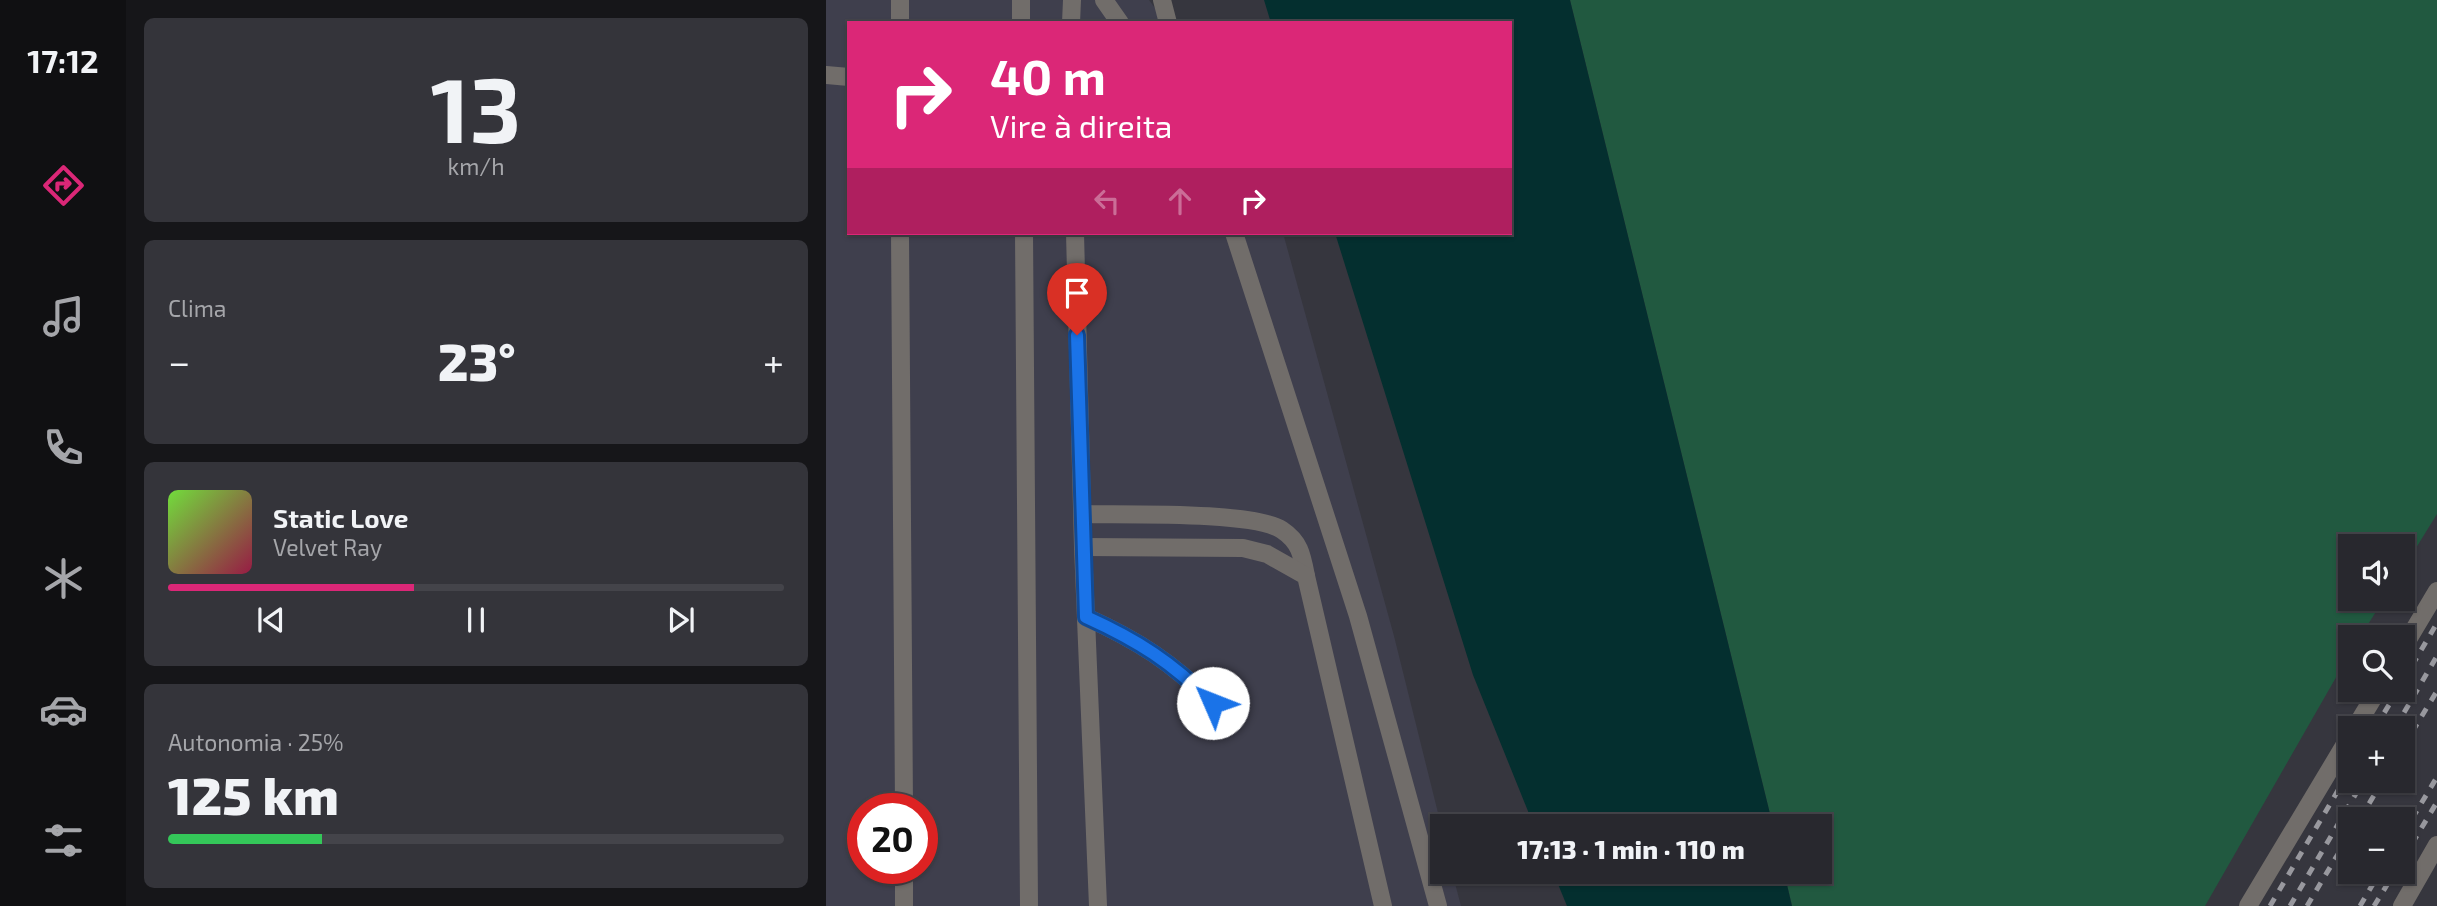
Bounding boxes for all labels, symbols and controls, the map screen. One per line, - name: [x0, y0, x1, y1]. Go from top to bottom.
- text: 17:12: [27, 41, 99, 79]
- text: 40 m: [990, 46, 1106, 105]
- icon: right: [875, 49, 966, 140]
- text: 13: [431, 52, 521, 161]
- text: Vire à direita: [990, 106, 1172, 144]
- text: km/h: [447, 152, 505, 180]
- icon: directions: [39, 161, 88, 210]
- icon: left: [1088, 182, 1126, 220]
- icon: ahead: [1161, 182, 1199, 220]
- icon: right: [1234, 182, 1272, 220]
- pin: [1047, 263, 1107, 335]
- icon: arrive: [1058, 274, 1096, 312]
- icon: music: [39, 292, 88, 341]
- text: Clima: [168, 294, 226, 322]
- text: 23°: [438, 329, 516, 391]
- text: −: [168, 338, 190, 384]
- text: +: [763, 338, 784, 384]
- icon: phone: [39, 423, 88, 472]
- text: Static Love: [273, 502, 409, 533]
- text: Velvet Ray: [273, 533, 382, 561]
- map controls: [2338, 534, 2415, 884]
- button: sound: [2338, 534, 2415, 611]
- icon: climate: [39, 554, 88, 603]
- icon: previous: [252, 601, 290, 639]
- icon: pause: [457, 601, 495, 639]
- icon: next: [662, 601, 700, 639]
- button: search: [2338, 625, 2415, 702]
- position arrow: [1176, 666, 1250, 740]
- icon: car: [39, 685, 88, 734]
- button: +: [2338, 716, 2415, 793]
- text: Autonomia · 25%: [168, 728, 344, 756]
- text: 125 km: [168, 763, 339, 825]
- speed limit sign: 20: [847, 793, 938, 884]
- button: −: [2338, 807, 2415, 884]
- icon: filters: [39, 816, 88, 865]
- text: 17:13 · 1 min · 110 m: [1517, 833, 1745, 864]

